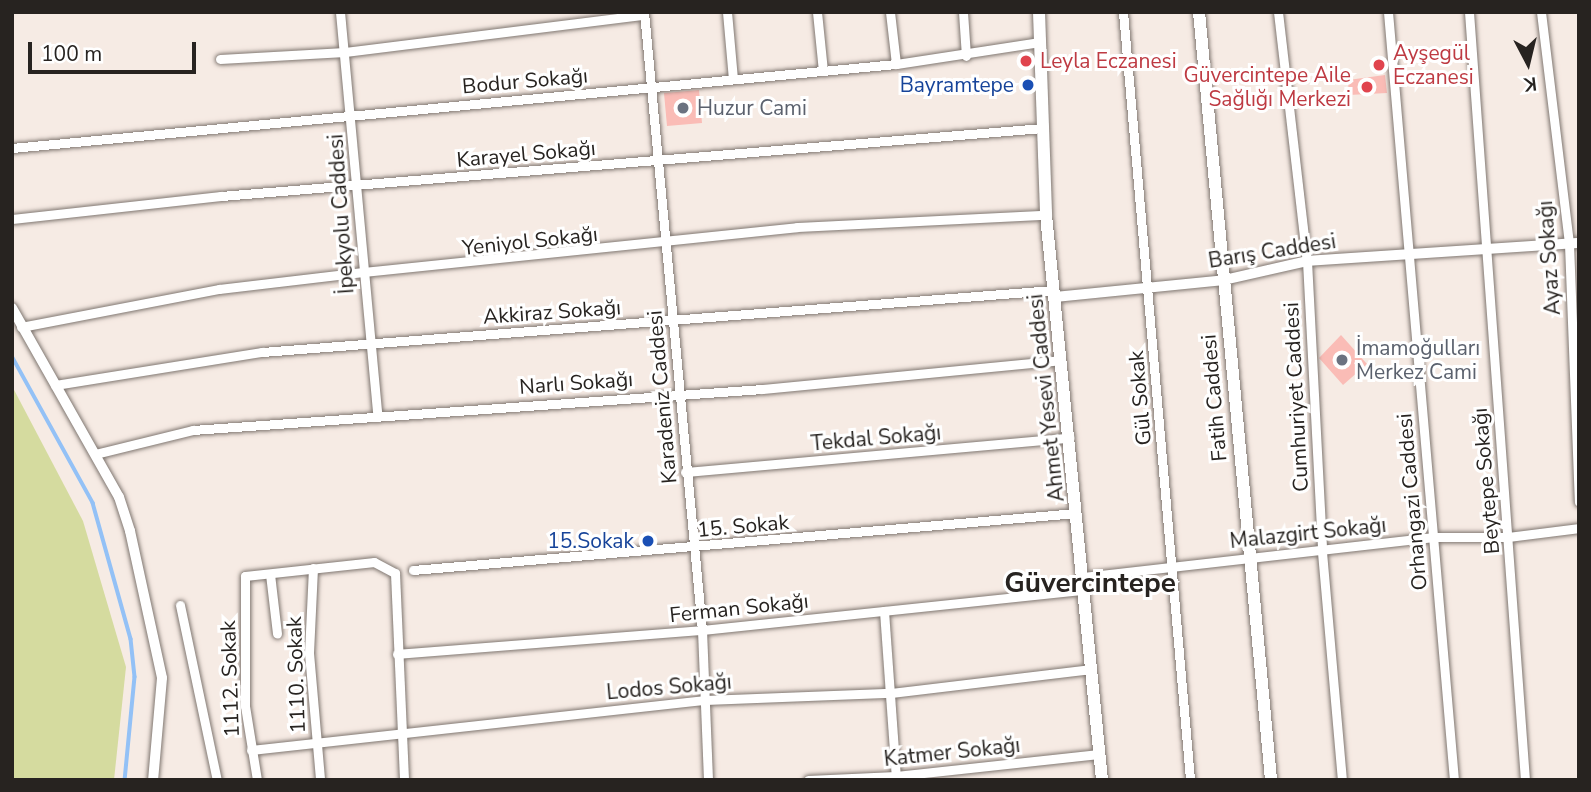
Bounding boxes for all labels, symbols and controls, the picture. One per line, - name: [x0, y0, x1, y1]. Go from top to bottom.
- scale bar: [32, 28, 200, 72]
- north arrow: [1493, 28, 1563, 98]
- text: 100 m: [41, 40, 102, 68]
- place label: Ayşegül Eczanesi: [1393, 40, 1474, 90]
- place label: Leyla Eczanesi: [1040, 48, 1177, 74]
- marker: Leyla Eczanesi: [1018, 53, 1034, 69]
- marker: Ayşegül Eczanesi: [1371, 57, 1387, 73]
- place label: Güvercintepe Aile Sağlığı Merkezi: [1184, 62, 1351, 112]
- street label: Bodur Sokağı: [461, 63, 589, 99]
- text: K: [1523, 70, 1538, 98]
- place label: Bayramtepe: [900, 72, 1014, 98]
- marker: Bayramtepe: [1020, 77, 1036, 93]
- marker: Güvercintepe Aile Sağlığı Merkezi: [1357, 77, 1377, 97]
- place label: Huzur Cami: [697, 95, 807, 121]
- marker: Huzur Cami: [675, 100, 691, 116]
- street label: İpekyolu Caddesi: [323, 133, 359, 295]
- street label: Karayel Sokağı: [455, 135, 597, 173]
- street label: Ayaz Sokağı: [1532, 200, 1566, 316]
- street label: Yeniyol Sokağı: [461, 221, 599, 261]
- street label: Barış Caddesi: [1206, 228, 1338, 274]
- street label: Ahmet Yesevi Caddesi: [1023, 293, 1069, 503]
- street label: Akkiraz Sokağı: [482, 295, 622, 329]
- street label: Cumhuriyet Caddesi: [1278, 302, 1314, 492]
- street label: Karadeniz Caddesi: [642, 309, 682, 485]
- street label: Fatih Caddesi: [1196, 333, 1232, 463]
- place label: İmamoğulları Merkez Cami: [1356, 335, 1480, 385]
- street label: Gül Sokak: [1123, 349, 1157, 447]
- marker: İmamoğulları Merkez Cami: [1334, 352, 1350, 368]
- street label: Narlı Sokağı: [518, 366, 634, 400]
- street label: Beytepe Sokağı: [1467, 407, 1505, 555]
- street label: Orhangazi Caddesi: [1392, 412, 1432, 592]
- street label: Tekdal Sokağı: [810, 420, 942, 456]
- street label: 15. Sokak: [696, 509, 790, 543]
- street label: Malazgirt Sokağı: [1228, 512, 1388, 554]
- place label: 15.Sokak: [547, 528, 634, 554]
- marker: 15.Sokak: [640, 533, 656, 549]
- district label: Güvercintepe: [1004, 566, 1176, 600]
- street label: Ferman Sokağı: [668, 588, 810, 628]
- street label: 1110. Sokak: [281, 616, 311, 734]
- street label: 1112. Sokak: [215, 620, 245, 738]
- street label: Lodos Sokağı: [605, 669, 733, 705]
- street label: Katmer Sokağı: [883, 732, 1021, 772]

